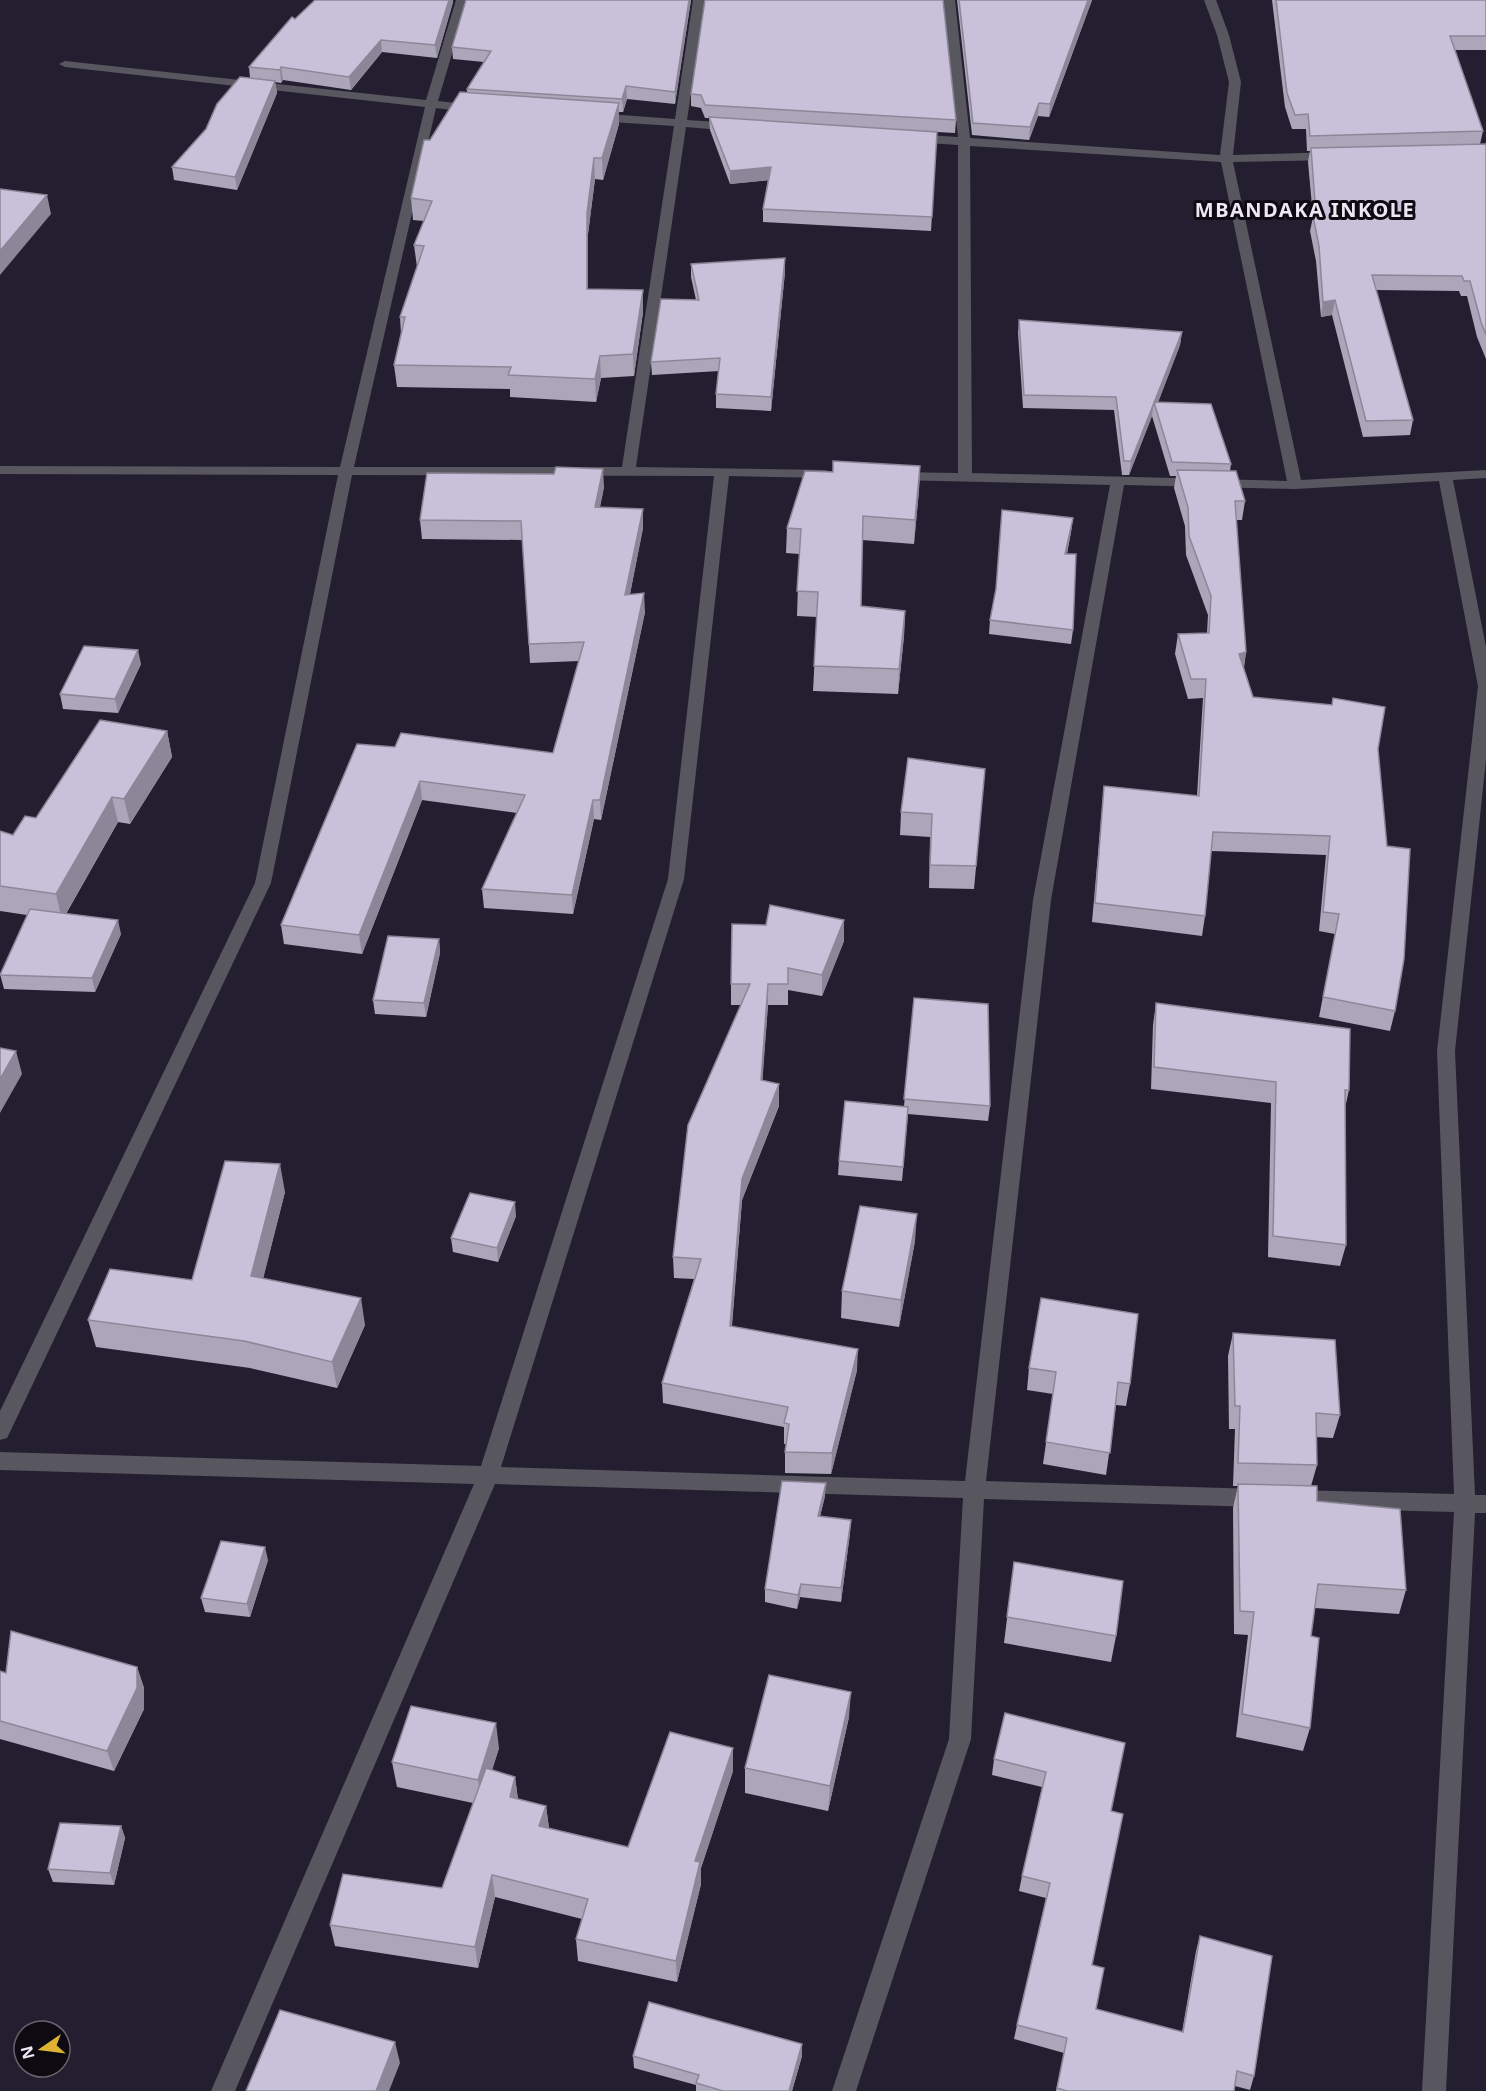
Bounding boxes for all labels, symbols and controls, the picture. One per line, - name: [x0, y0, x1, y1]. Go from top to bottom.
- district label: MBANDAKA INKOLE: [1195, 196, 1415, 223]
- north arrow: [12, 2019, 72, 2079]
- text: N: [15, 2044, 40, 2062]

